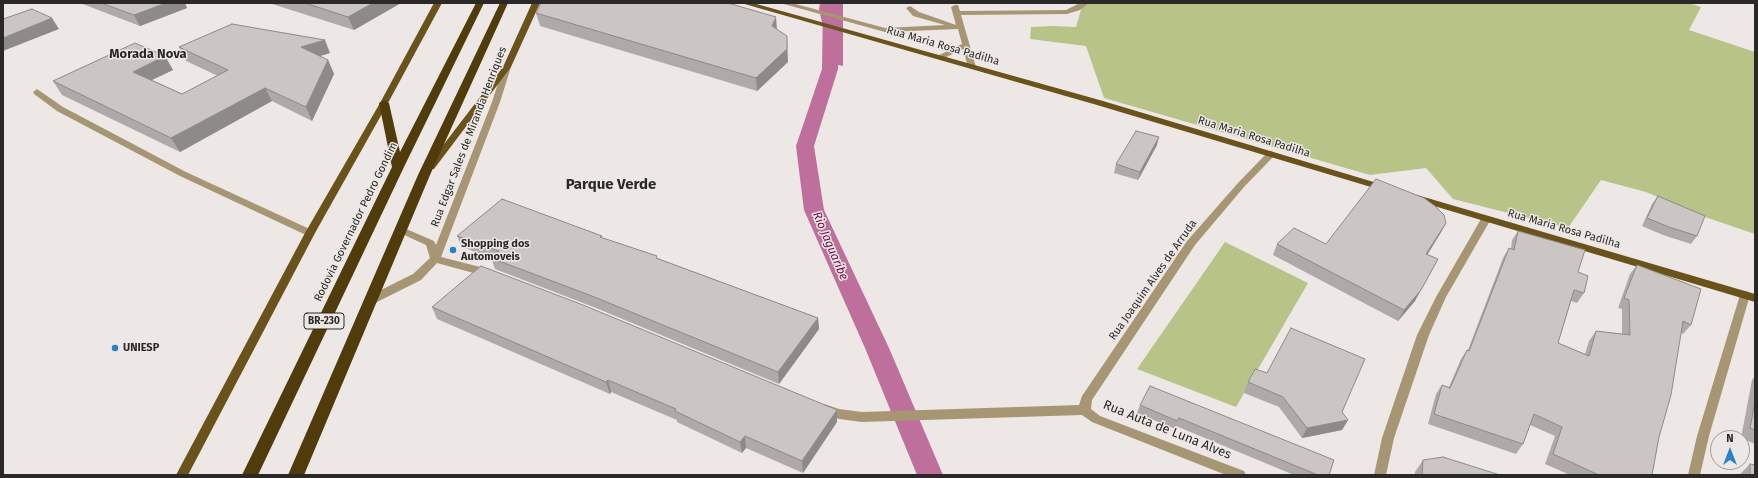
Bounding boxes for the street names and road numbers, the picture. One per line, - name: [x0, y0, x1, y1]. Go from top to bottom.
- street label: Rua Maria Rosa Padilha: [885, 24, 1001, 68]
- street label: Rua Edgar Sales de Miranda Henriques: [428, 45, 510, 229]
- street label: Rua Maria Rosa Padilha: [1196, 114, 1312, 160]
- street label: Rodovia Governador Pedro Gondim: [312, 140, 400, 304]
- street label: Rua Maria Rosa Padilha: [1506, 207, 1622, 251]
- street label: Rua Joaquim Alves de Arruda: [1106, 217, 1200, 343]
- road number: BR-230: [304, 313, 344, 329]
- street label: Rua Auta de Luna Alves: [1101, 397, 1233, 463]

